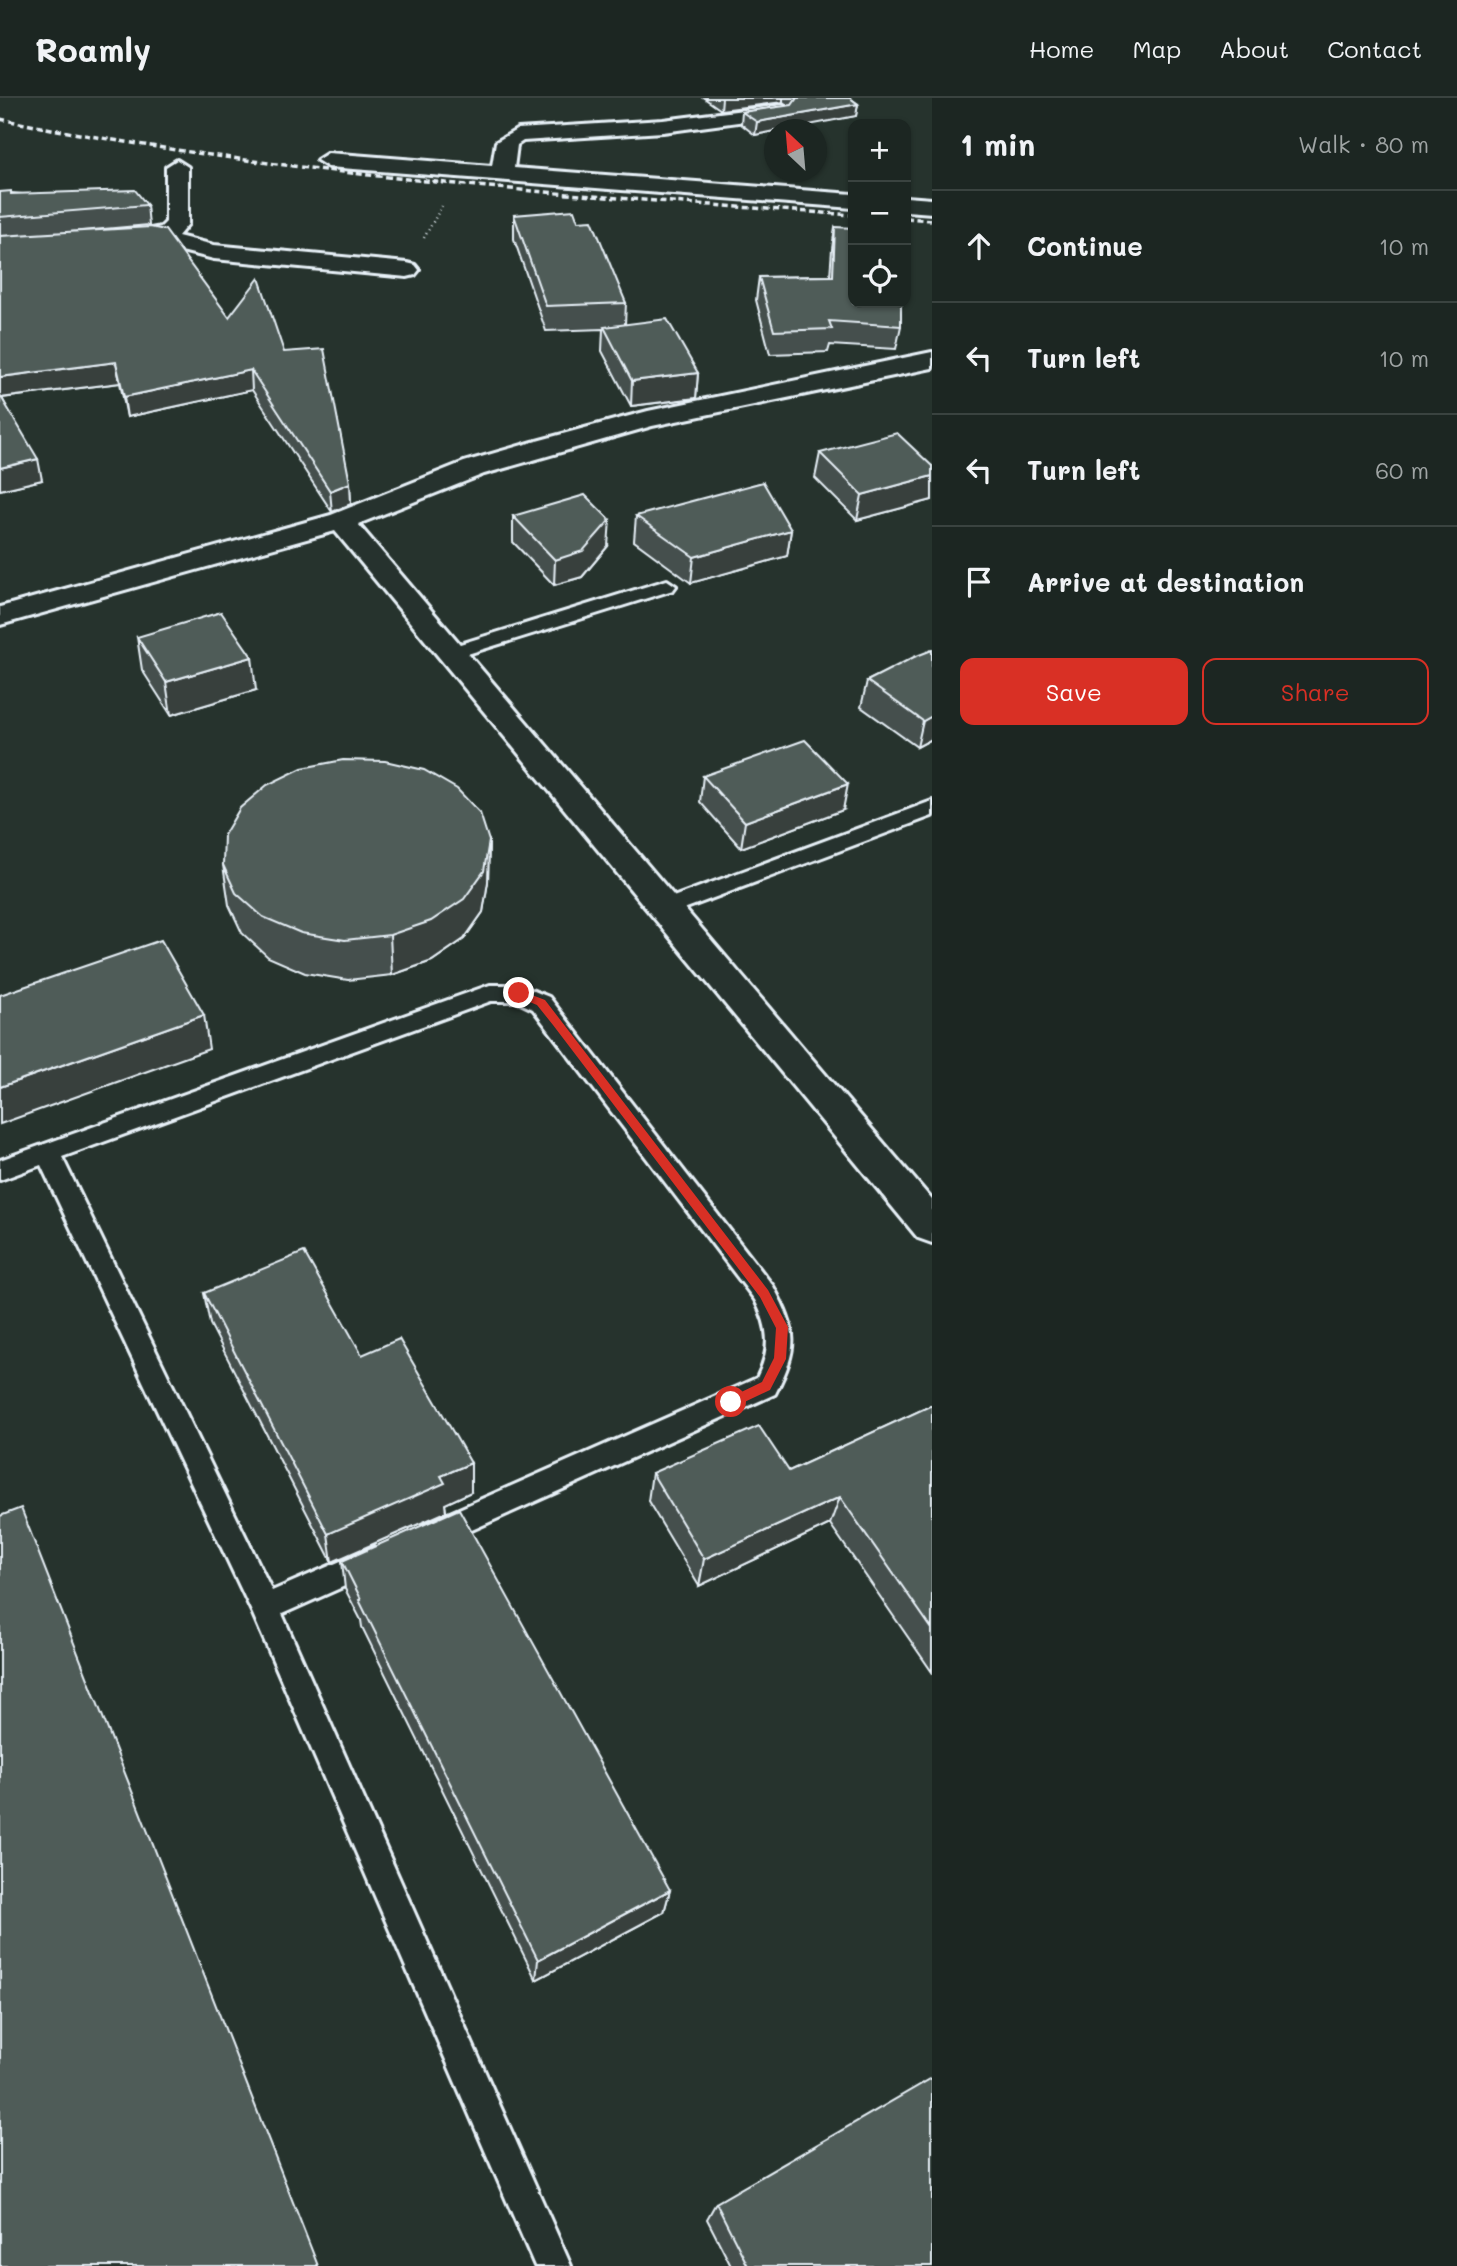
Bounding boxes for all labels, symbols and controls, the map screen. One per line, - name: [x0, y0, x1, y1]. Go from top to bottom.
- text: Roamly: [35, 27, 151, 70]
- text: Home: [1029, 33, 1094, 64]
- text: Map: [1132, 33, 1181, 64]
- text: About: [1219, 33, 1289, 64]
- text: Contact: [1327, 33, 1422, 64]
- north arrow: [764, 119, 827, 182]
- map controls: [848, 119, 911, 308]
- button: +: [848, 119, 911, 182]
- text: 1 min: [960, 124, 1035, 164]
- text: Walk · 80 m: [1298, 129, 1429, 159]
- button: −: [848, 182, 911, 245]
- icon: ahead: [960, 227, 998, 265]
- text: Continue: [1027, 229, 1143, 263]
- text: 10 m: [1379, 231, 1429, 261]
- button: locate: [848, 245, 911, 308]
- icon: left: [960, 339, 998, 377]
- text: Turn left: [1027, 341, 1140, 375]
- text: 10 m: [1379, 343, 1429, 373]
- icon: left: [960, 451, 998, 489]
- text: Turn left: [1027, 453, 1140, 487]
- text: 60 m: [1375, 455, 1429, 485]
- icon: arrive: [960, 563, 998, 601]
- text: Arrive at destination: [1027, 565, 1304, 599]
- button: Save: [960, 658, 1188, 725]
- button: Share: [1202, 658, 1429, 725]
- route end: [503, 977, 534, 1008]
- route start: [715, 1386, 746, 1417]

